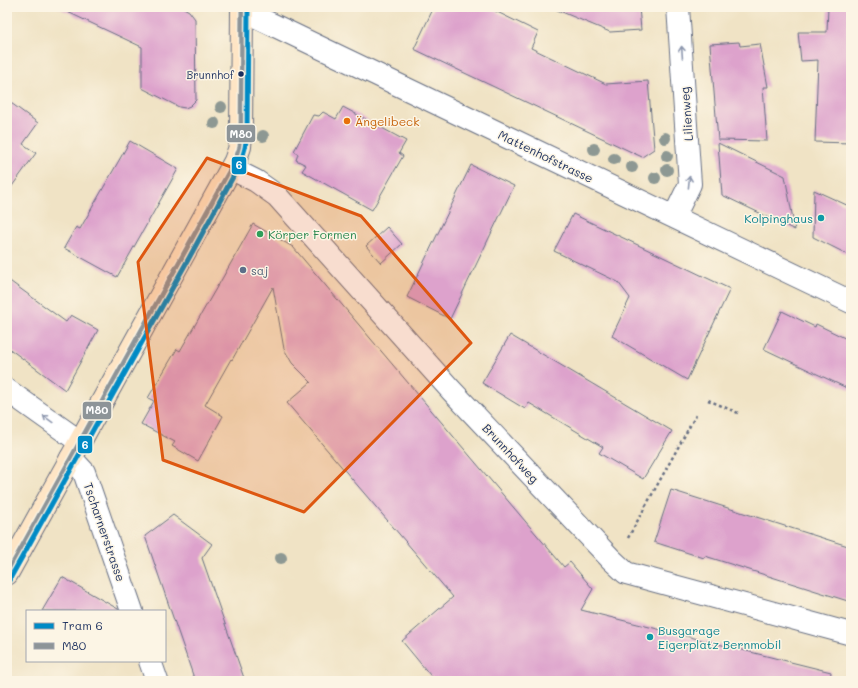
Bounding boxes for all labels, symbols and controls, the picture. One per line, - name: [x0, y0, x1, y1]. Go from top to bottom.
- one-way arrow: [678, 46, 685, 59]
- place label: Brunnhof: [186, 67, 235, 82]
- marker: Brunnhof: [236, 69, 246, 79]
- street label: Lilienweg: [676, 86, 696, 142]
- place label: Ängelibeck: [355, 113, 420, 129]
- marker: Ängelibeck: [342, 116, 352, 126]
- line badge: M80: [226, 124, 256, 143]
- text: M80: [230, 126, 252, 141]
- street label: Mattenhofstrasse: [496, 126, 596, 186]
- line badge: 6: [231, 156, 247, 175]
- text: 6: [236, 157, 243, 172]
- one-way arrow: [685, 176, 693, 189]
- place label: Kolpinghaus: [744, 210, 813, 226]
- marker: Kolpinghaus: [816, 213, 826, 223]
- place label: Körper Formen: [268, 226, 357, 242]
- marker: Körper Formen: [255, 229, 265, 239]
- place label: saj: [251, 262, 268, 278]
- marker: saj: [238, 265, 248, 275]
- line badge: M80: [82, 401, 112, 420]
- text: M80: [86, 402, 108, 417]
- one-way arrow: [43, 415, 54, 423]
- street label: Brunnhofweg: [479, 420, 543, 486]
- line badge: 6: [77, 435, 93, 454]
- text: 6: [82, 437, 89, 452]
- street label: Tscharnerstrasse: [81, 480, 129, 584]
- legend: [26, 610, 166, 662]
- text: Tram 6: [62, 617, 103, 633]
- place label: Busgarage Eigerplatz Bernmobil: [658, 622, 781, 652]
- marker: Busgarage Eigerplatz Bernmobil: [645, 632, 655, 642]
- text: M80: [62, 637, 87, 653]

